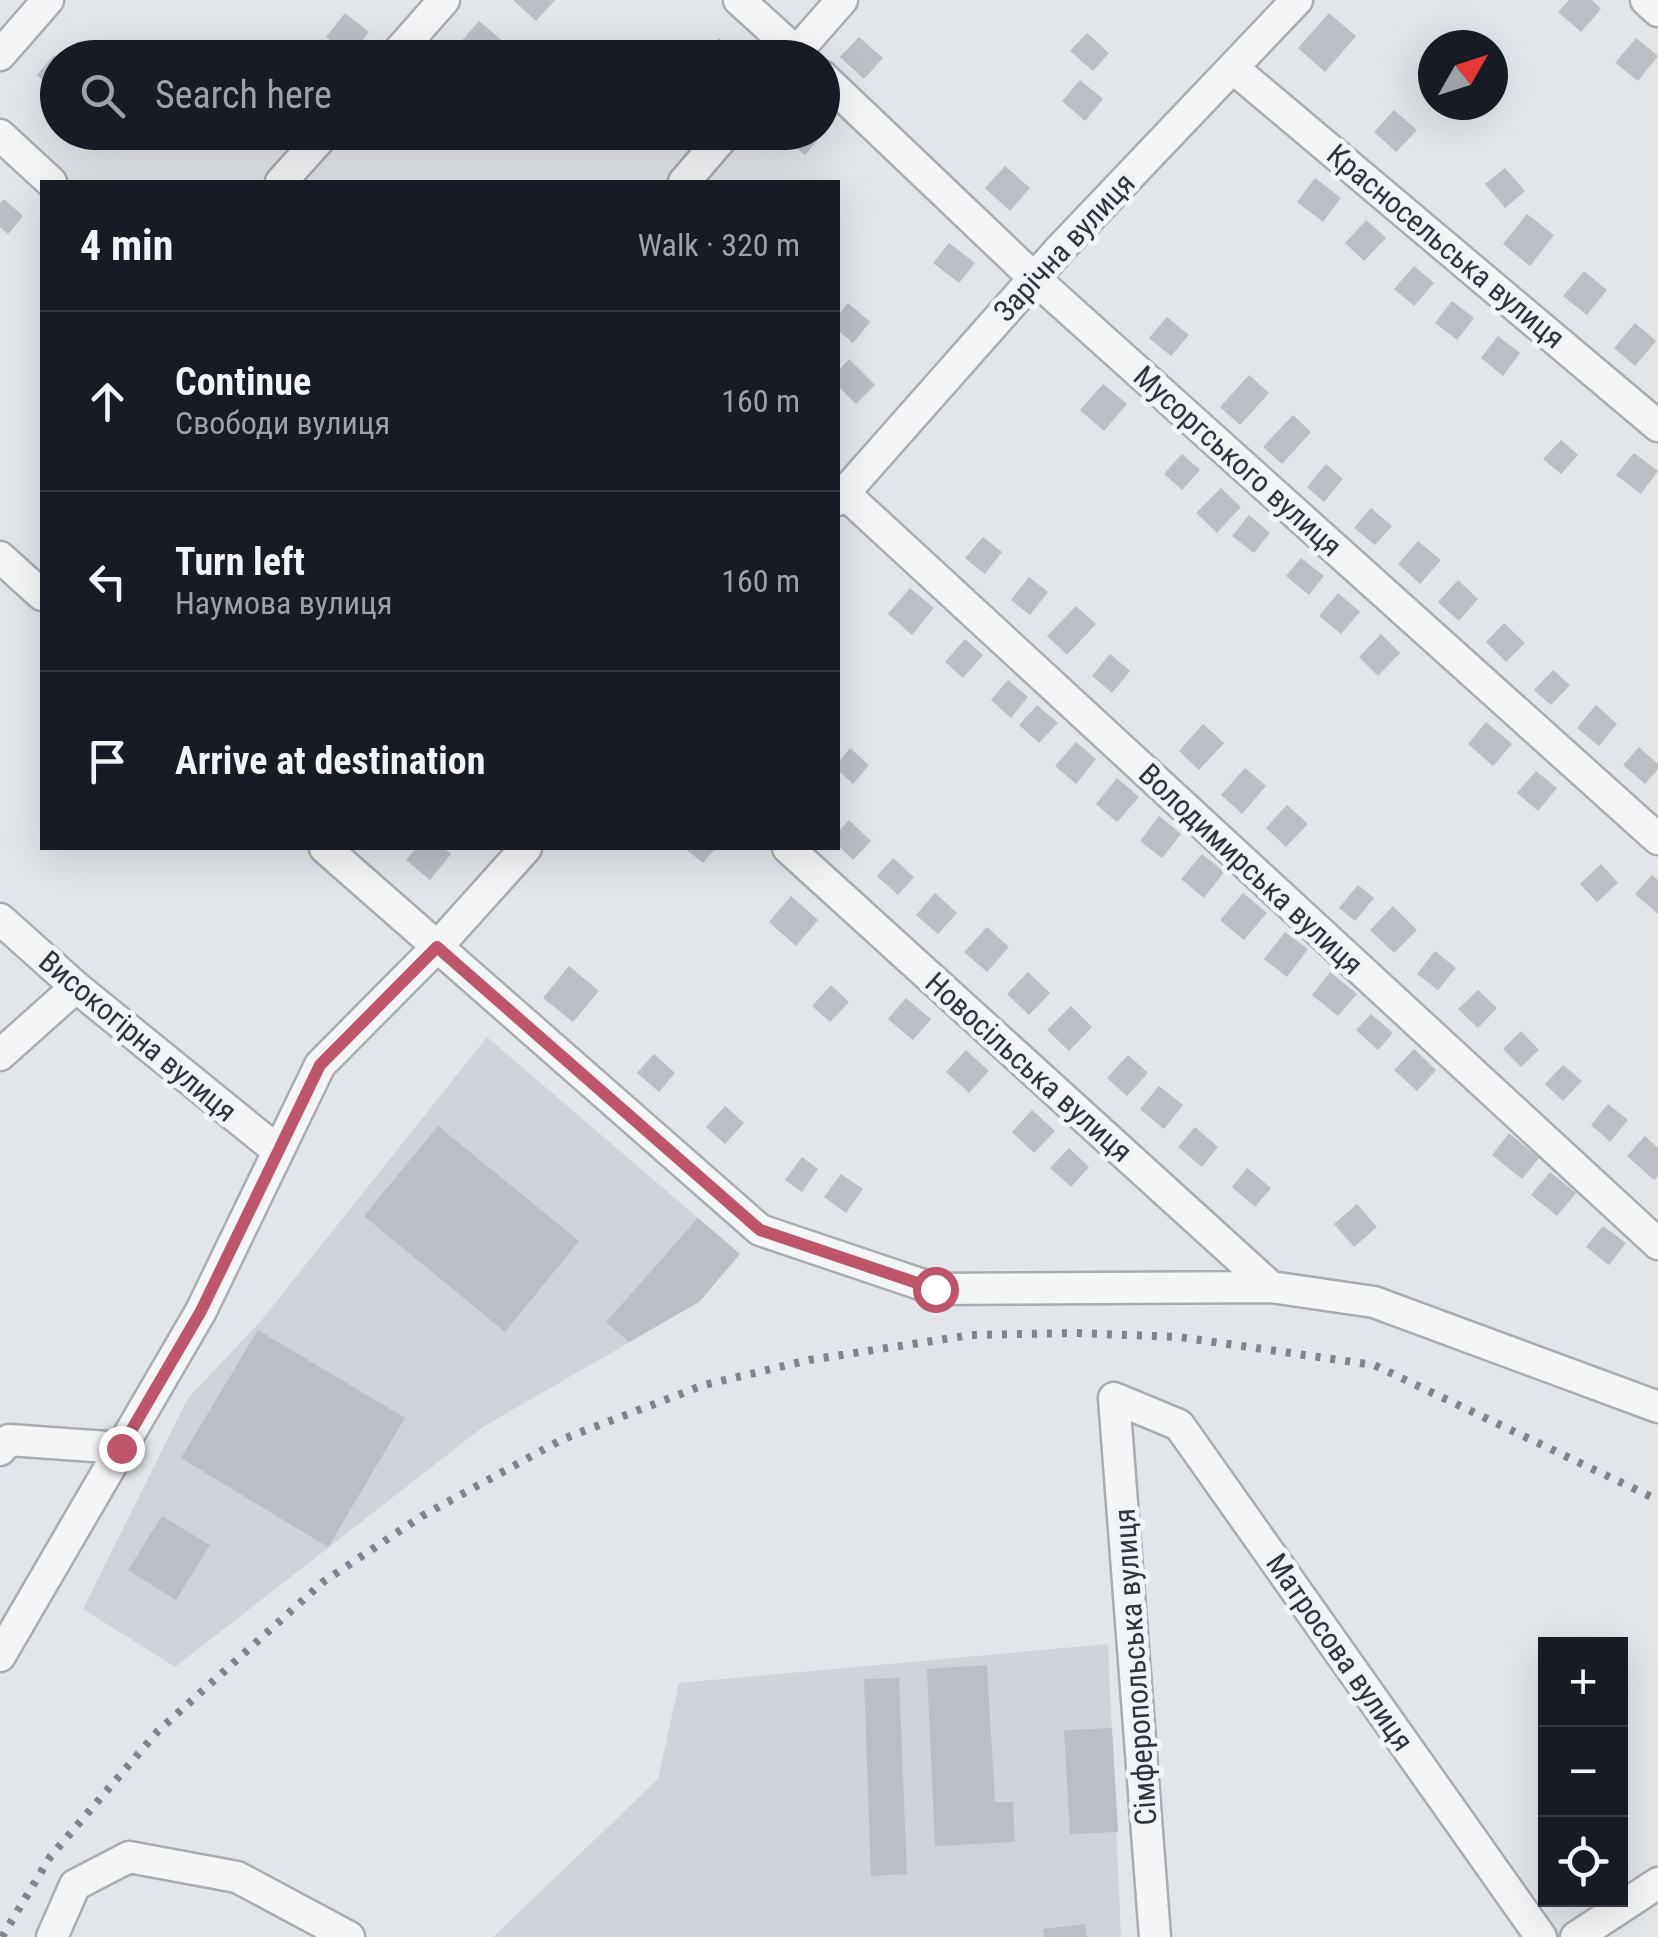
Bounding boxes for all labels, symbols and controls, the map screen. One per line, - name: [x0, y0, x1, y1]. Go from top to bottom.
- north arrow: [1418, 30, 1508, 120]
- search box: [40, 40, 840, 150]
- icon: search: [75, 68, 130, 123]
- text: Search here: [155, 73, 332, 117]
- street label: Красносельська вулиця: [1320, 136, 1572, 356]
- street label: Зарічна вулиця: [986, 165, 1142, 329]
- text: 4 min: [80, 221, 173, 270]
- text: Walk · 320 m: [638, 226, 800, 264]
- street label: Мусоргського вулиця: [1127, 358, 1349, 564]
- text: Continue: [175, 360, 311, 404]
- icon: ahead: [80, 374, 135, 429]
- text: 160 m: [721, 382, 800, 420]
- text: Свободи вулиця: [175, 404, 390, 442]
- text: Turn left: [175, 540, 305, 584]
- icon: left: [80, 554, 135, 609]
- text: 160 m: [721, 562, 800, 600]
- text: Наумова вулиця: [175, 584, 392, 622]
- icon: arrive: [80, 734, 135, 789]
- text: Arrive at destination: [175, 739, 485, 783]
- street label: Володимирська вулиця: [1132, 756, 1370, 982]
- street label: Високогірна вулиця: [32, 943, 244, 1129]
- street label: Новосільська вулиця: [918, 965, 1140, 1169]
- route start: [913, 1267, 959, 1313]
- route end: [99, 1426, 145, 1472]
- street label: Сімферопольська вулиця: [1106, 1507, 1164, 1827]
- street label: Матросова вулиця: [1259, 1547, 1421, 1757]
- map controls: [1538, 1637, 1628, 1907]
- button: +: [1538, 1637, 1628, 1727]
- button: −: [1538, 1727, 1628, 1817]
- button: locate: [1538, 1817, 1628, 1907]

